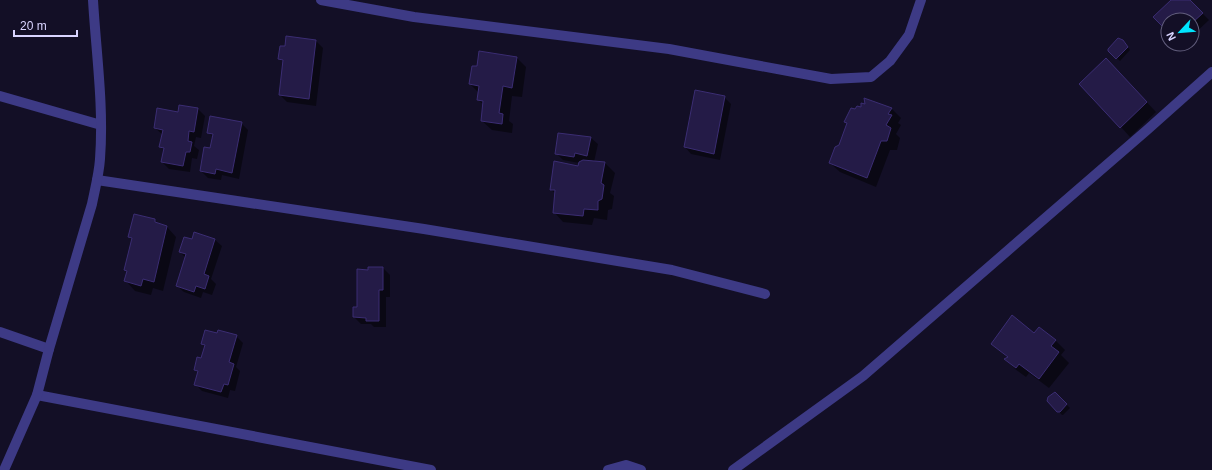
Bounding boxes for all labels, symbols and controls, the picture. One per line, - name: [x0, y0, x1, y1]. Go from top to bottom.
- scale bar: [14, 12, 77, 38]
- north arrow: [1160, 12, 1200, 52]
- text: 20 m: [20, 19, 47, 33]
- text: N: [1164, 30, 1178, 43]

